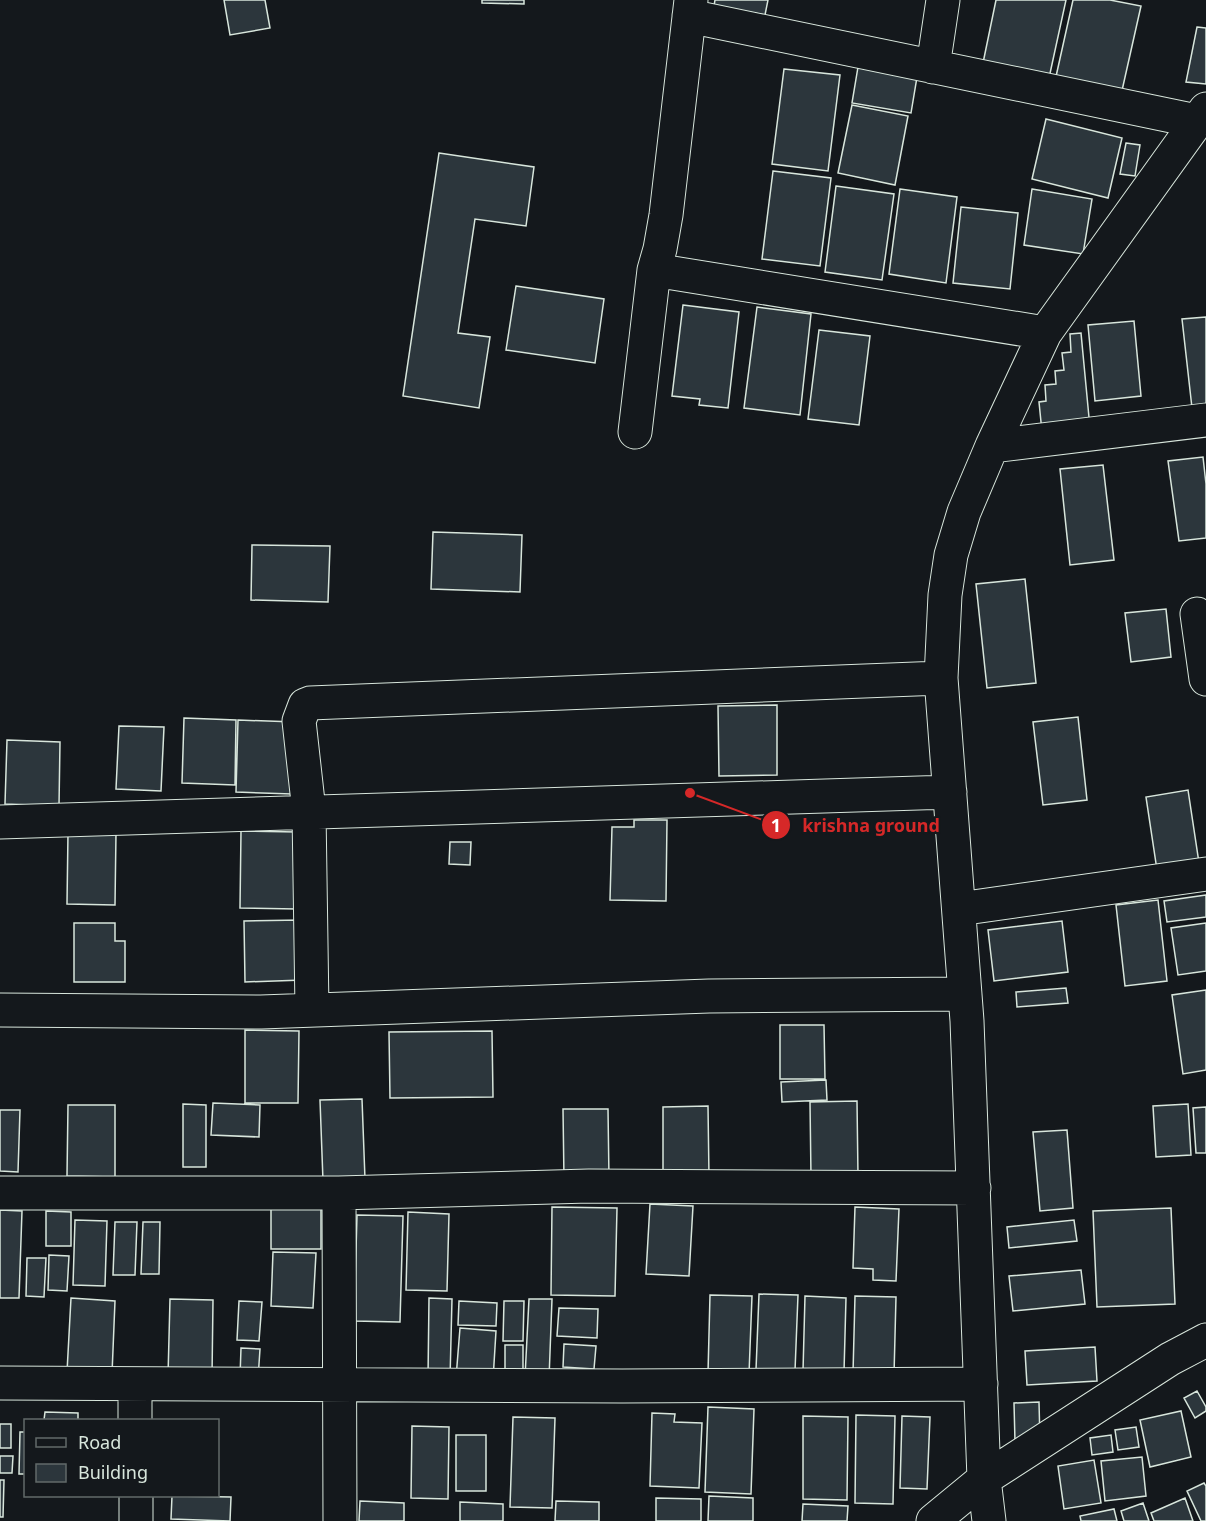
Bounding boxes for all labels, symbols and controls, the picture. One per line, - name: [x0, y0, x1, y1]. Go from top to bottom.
- callout: krishna ground: [761, 807, 952, 843]
- text: 1: [771, 813, 781, 837]
- text: krishna ground: [802, 813, 940, 837]
- legend: [24, 1419, 219, 1497]
- text: Road: [78, 1430, 121, 1454]
- text: Building: [78, 1460, 148, 1484]

